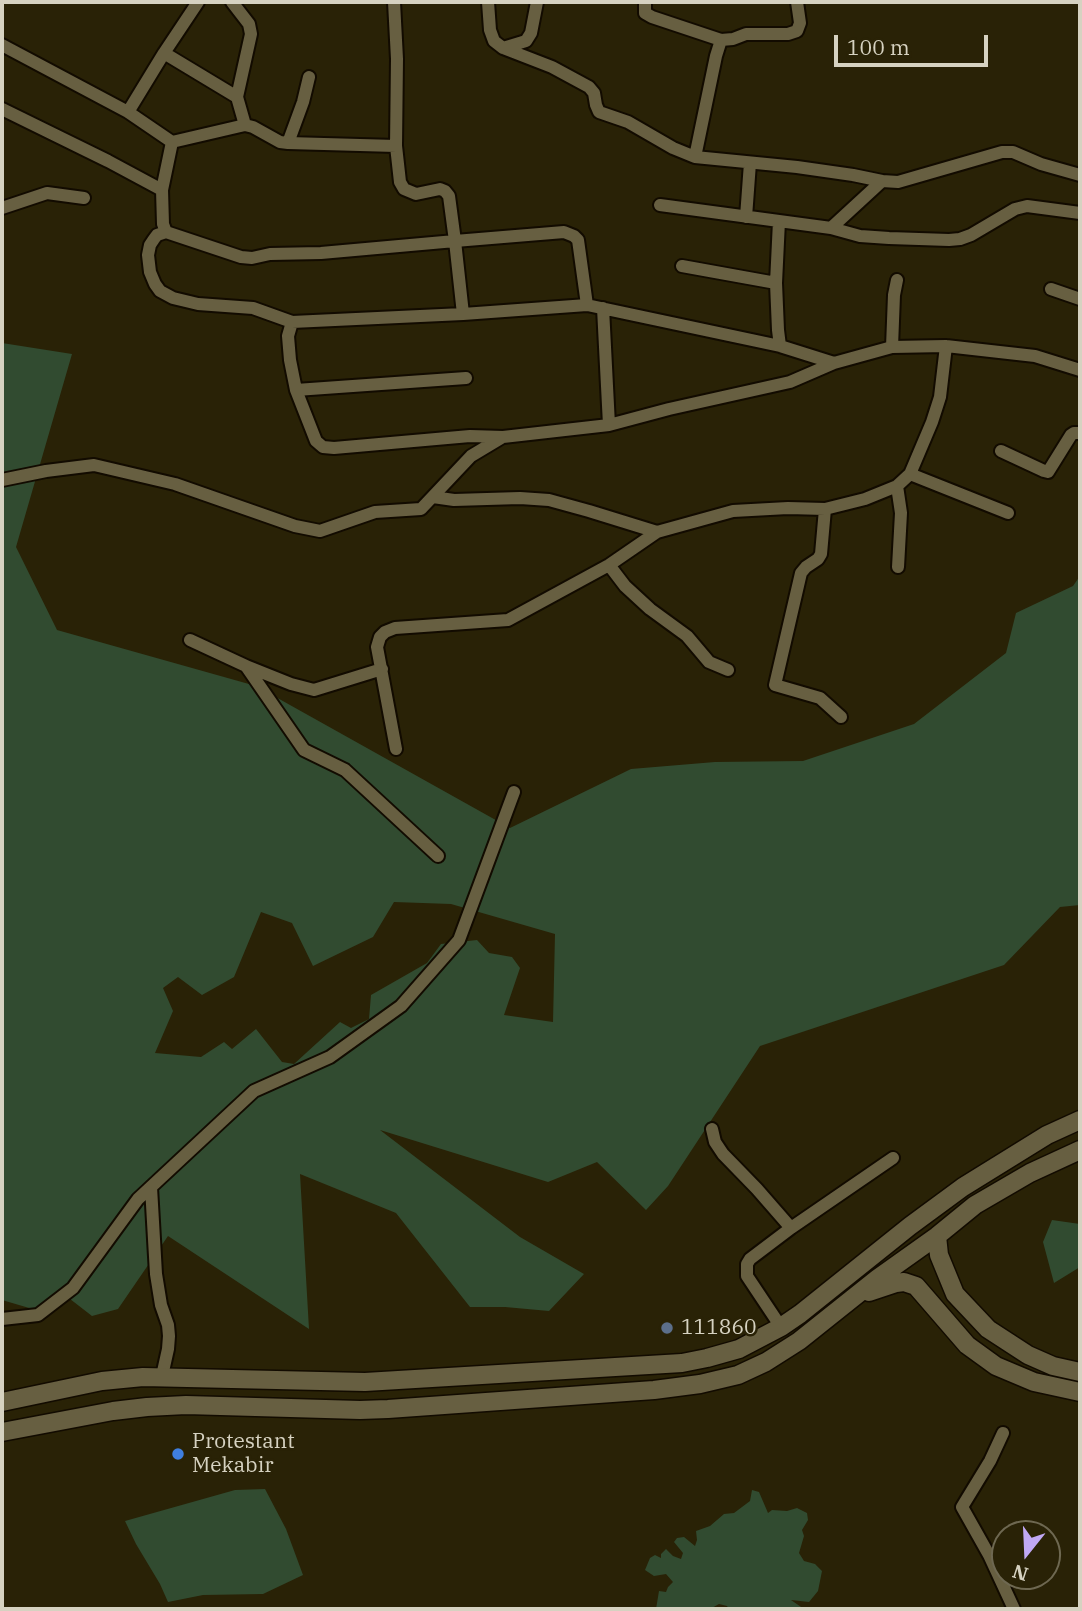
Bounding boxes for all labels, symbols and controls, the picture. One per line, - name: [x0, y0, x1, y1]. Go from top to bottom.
- scale bar: [837, 21, 991, 65]
- text: 100 m: [847, 33, 910, 61]
- place label: 111860: [681, 1315, 757, 1341]
- marker: 111860: [659, 1320, 675, 1336]
- place label: Protestant Mekabir: [192, 1429, 295, 1479]
- marker: Protestant Mekabir: [170, 1446, 186, 1462]
- north arrow: [991, 1520, 1061, 1590]
- text: N: [1009, 1559, 1031, 1587]

